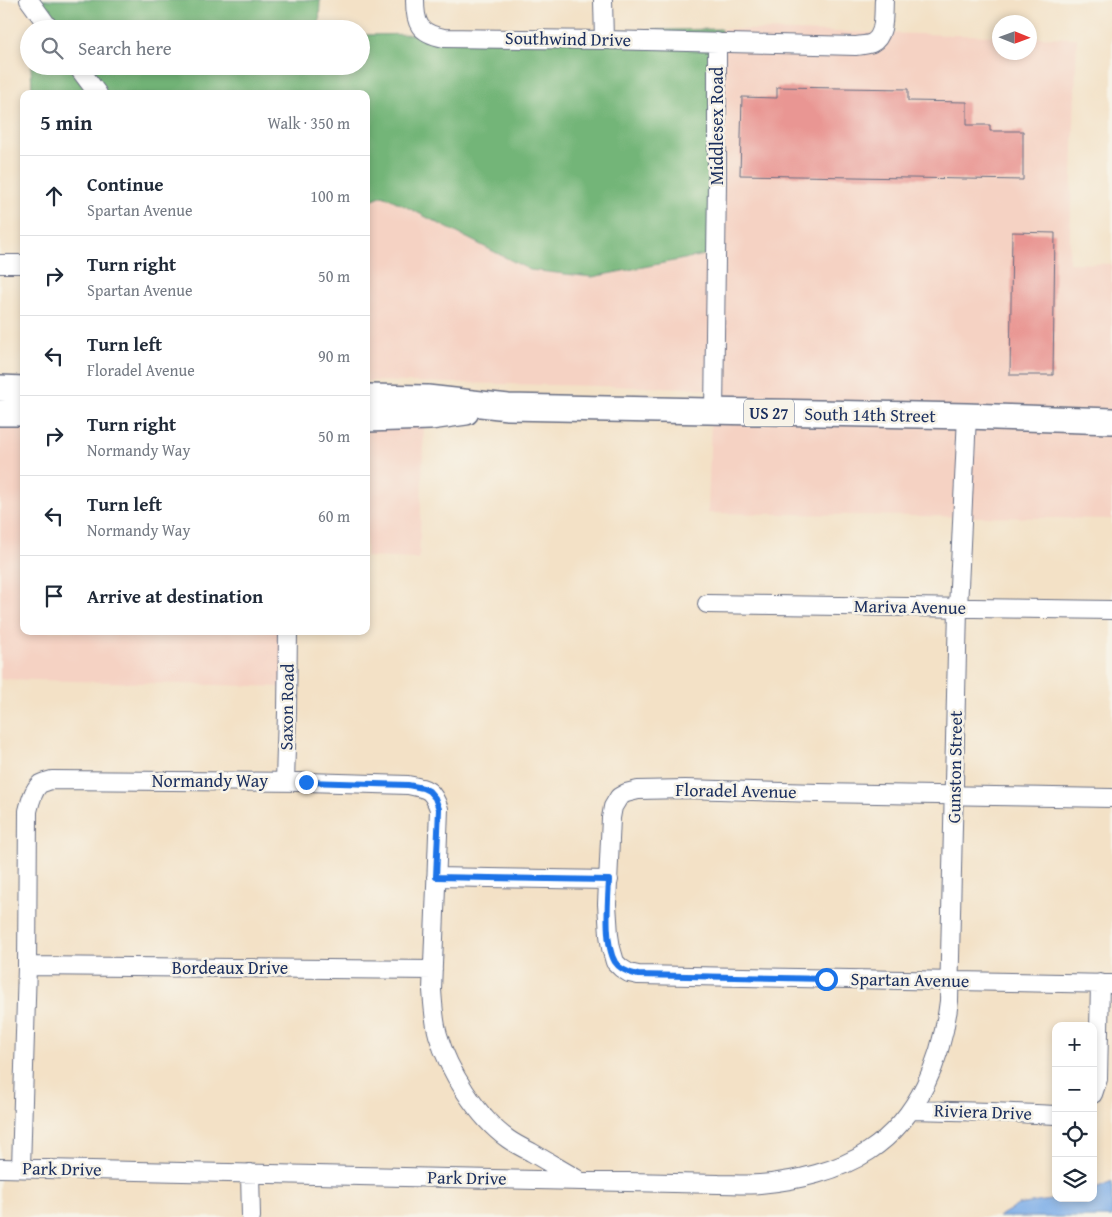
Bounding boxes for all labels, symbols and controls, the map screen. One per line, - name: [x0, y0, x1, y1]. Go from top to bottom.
- north arrow: [992, 15, 1037, 60]
- search box: [20, 20, 370, 75]
- street label: Southwind Drive: [505, 24, 631, 53]
- icon: search: [38, 34, 66, 62]
- text: Search here: [78, 34, 172, 62]
- street label: Middlesex Road: [703, 66, 730, 185]
- text: 5 min: [40, 107, 92, 138]
- text: Walk · 350 m: [267, 111, 350, 135]
- text: Continue: [87, 170, 164, 198]
- icon: ahead: [40, 182, 68, 210]
- text: 100 m: [310, 184, 350, 208]
- text: Spartan Avenue: [87, 198, 192, 222]
- text: Turn right: [87, 250, 176, 278]
- icon: right: [40, 262, 68, 290]
- text: 50 m: [318, 264, 350, 288]
- text: Spartan Avenue: [87, 278, 192, 302]
- text: Turn left: [87, 330, 162, 358]
- icon: left: [40, 342, 68, 370]
- text: 90 m: [318, 344, 350, 368]
- text: Floradel Avenue: [87, 358, 195, 382]
- road number: US 27: [744, 399, 794, 426]
- street label: South 14th Street: [804, 400, 937, 429]
- text: Turn right: [87, 410, 176, 438]
- icon: right: [40, 422, 68, 450]
- text: 50 m: [318, 424, 350, 448]
- text: Normandy Way: [87, 438, 190, 462]
- text: Turn left: [87, 490, 162, 518]
- icon: left: [40, 502, 68, 530]
- text: 60 m: [318, 504, 350, 528]
- text: Normandy Way: [87, 518, 190, 542]
- icon: arrive: [40, 582, 68, 610]
- text: Arrive at destination: [87, 582, 263, 610]
- street label: Mariva Avenue: [854, 592, 966, 621]
- street label: Saxon Road: [272, 663, 301, 751]
- street label: Gunston Street: [940, 710, 969, 824]
- street label: Normandy Way: [152, 767, 268, 794]
- route end: [295, 771, 318, 794]
- street label: Floradel Avenue: [675, 776, 797, 805]
- street label: Bordeaux Drive: [172, 954, 288, 981]
- street label: Spartan Avenue: [850, 965, 970, 994]
- route start: [815, 968, 838, 991]
- map controls: [1052, 1022, 1097, 1202]
- button: +: [1052, 1022, 1097, 1067]
- button: −: [1052, 1067, 1097, 1112]
- street label: Riviera Drive: [934, 1096, 1032, 1127]
- button: locate: [1052, 1112, 1097, 1157]
- street label: Park Drive: [22, 1154, 102, 1183]
- button: layers: [1052, 1157, 1097, 1202]
- street label: Park Drive: [427, 1163, 507, 1192]

